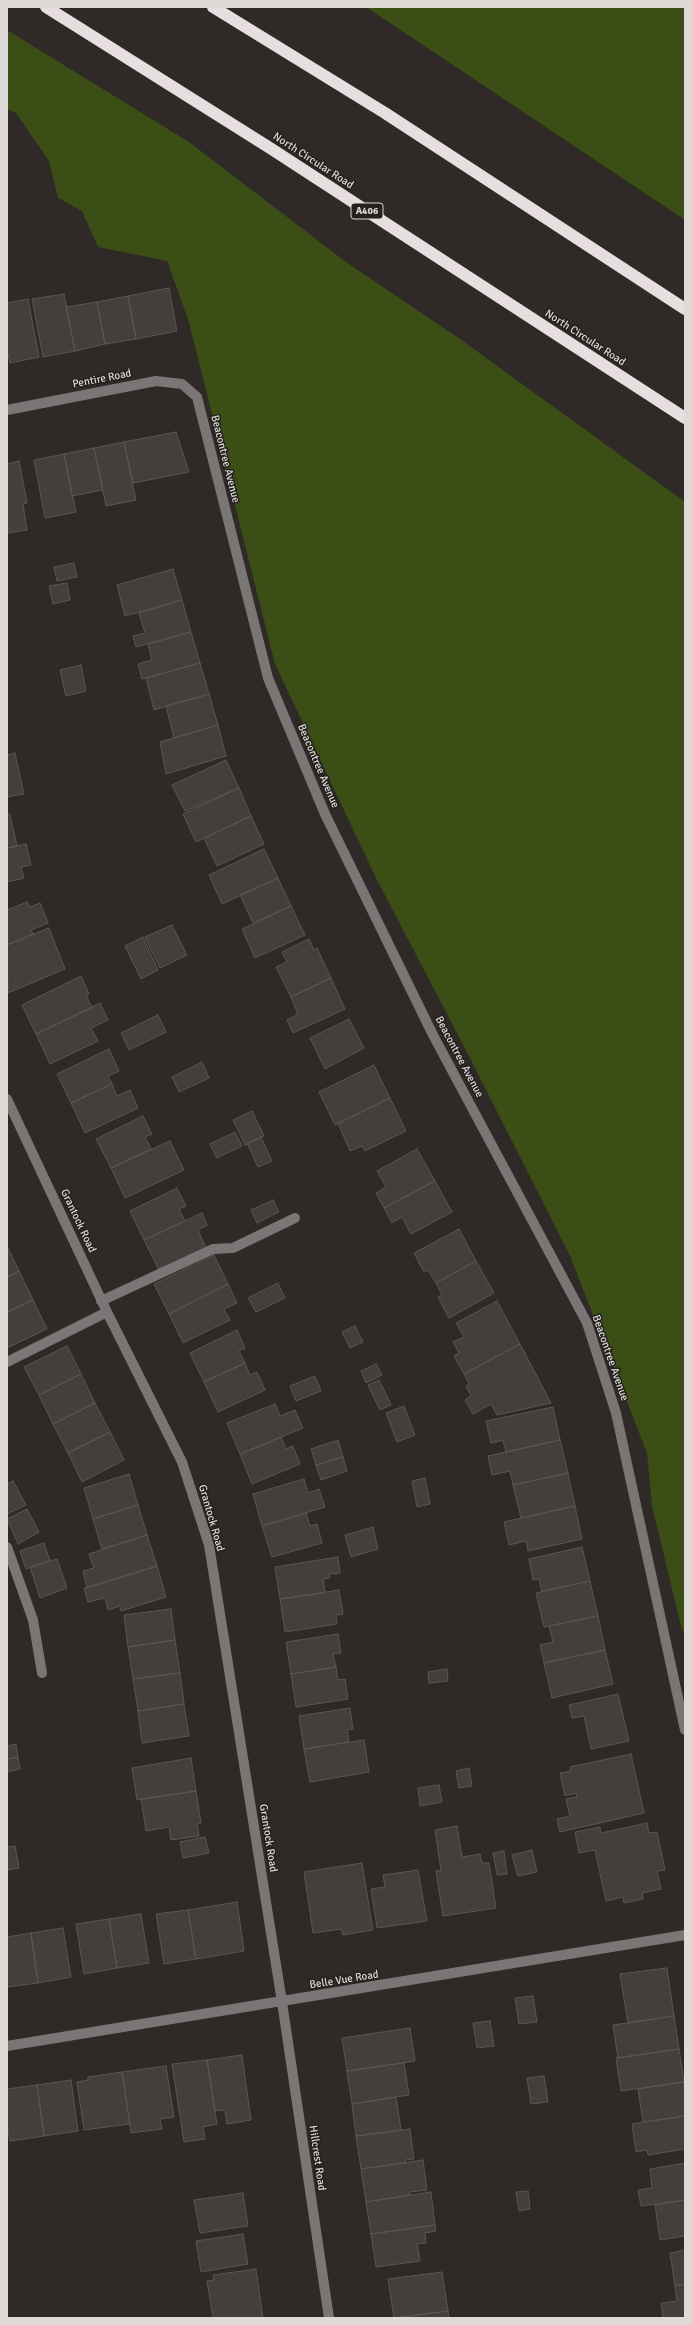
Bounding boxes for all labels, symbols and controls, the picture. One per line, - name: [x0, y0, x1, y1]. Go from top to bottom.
- street label: North Circular Road: [270, 130, 356, 192]
- road number: A406: [351, 203, 383, 219]
- street label: North Circular Road: [542, 307, 628, 369]
- street label: Pentire Road: [71, 367, 133, 391]
- street label: Beacontree Avenue: [208, 414, 242, 504]
- street label: Beacontree Avenue: [294, 722, 342, 810]
- street label: Beacontree Avenue: [432, 1014, 486, 1100]
- street label: Grantock Road: [57, 1187, 99, 1255]
- street label: Beacontree Avenue: [589, 1313, 631, 1403]
- street label: Grantock Road: [195, 1483, 227, 1553]
- street label: Grantock Road: [256, 1803, 280, 1873]
- street label: Belle Vue Road: [309, 1968, 379, 1992]
- street label: Hillcrest Road: [306, 2125, 328, 2191]

